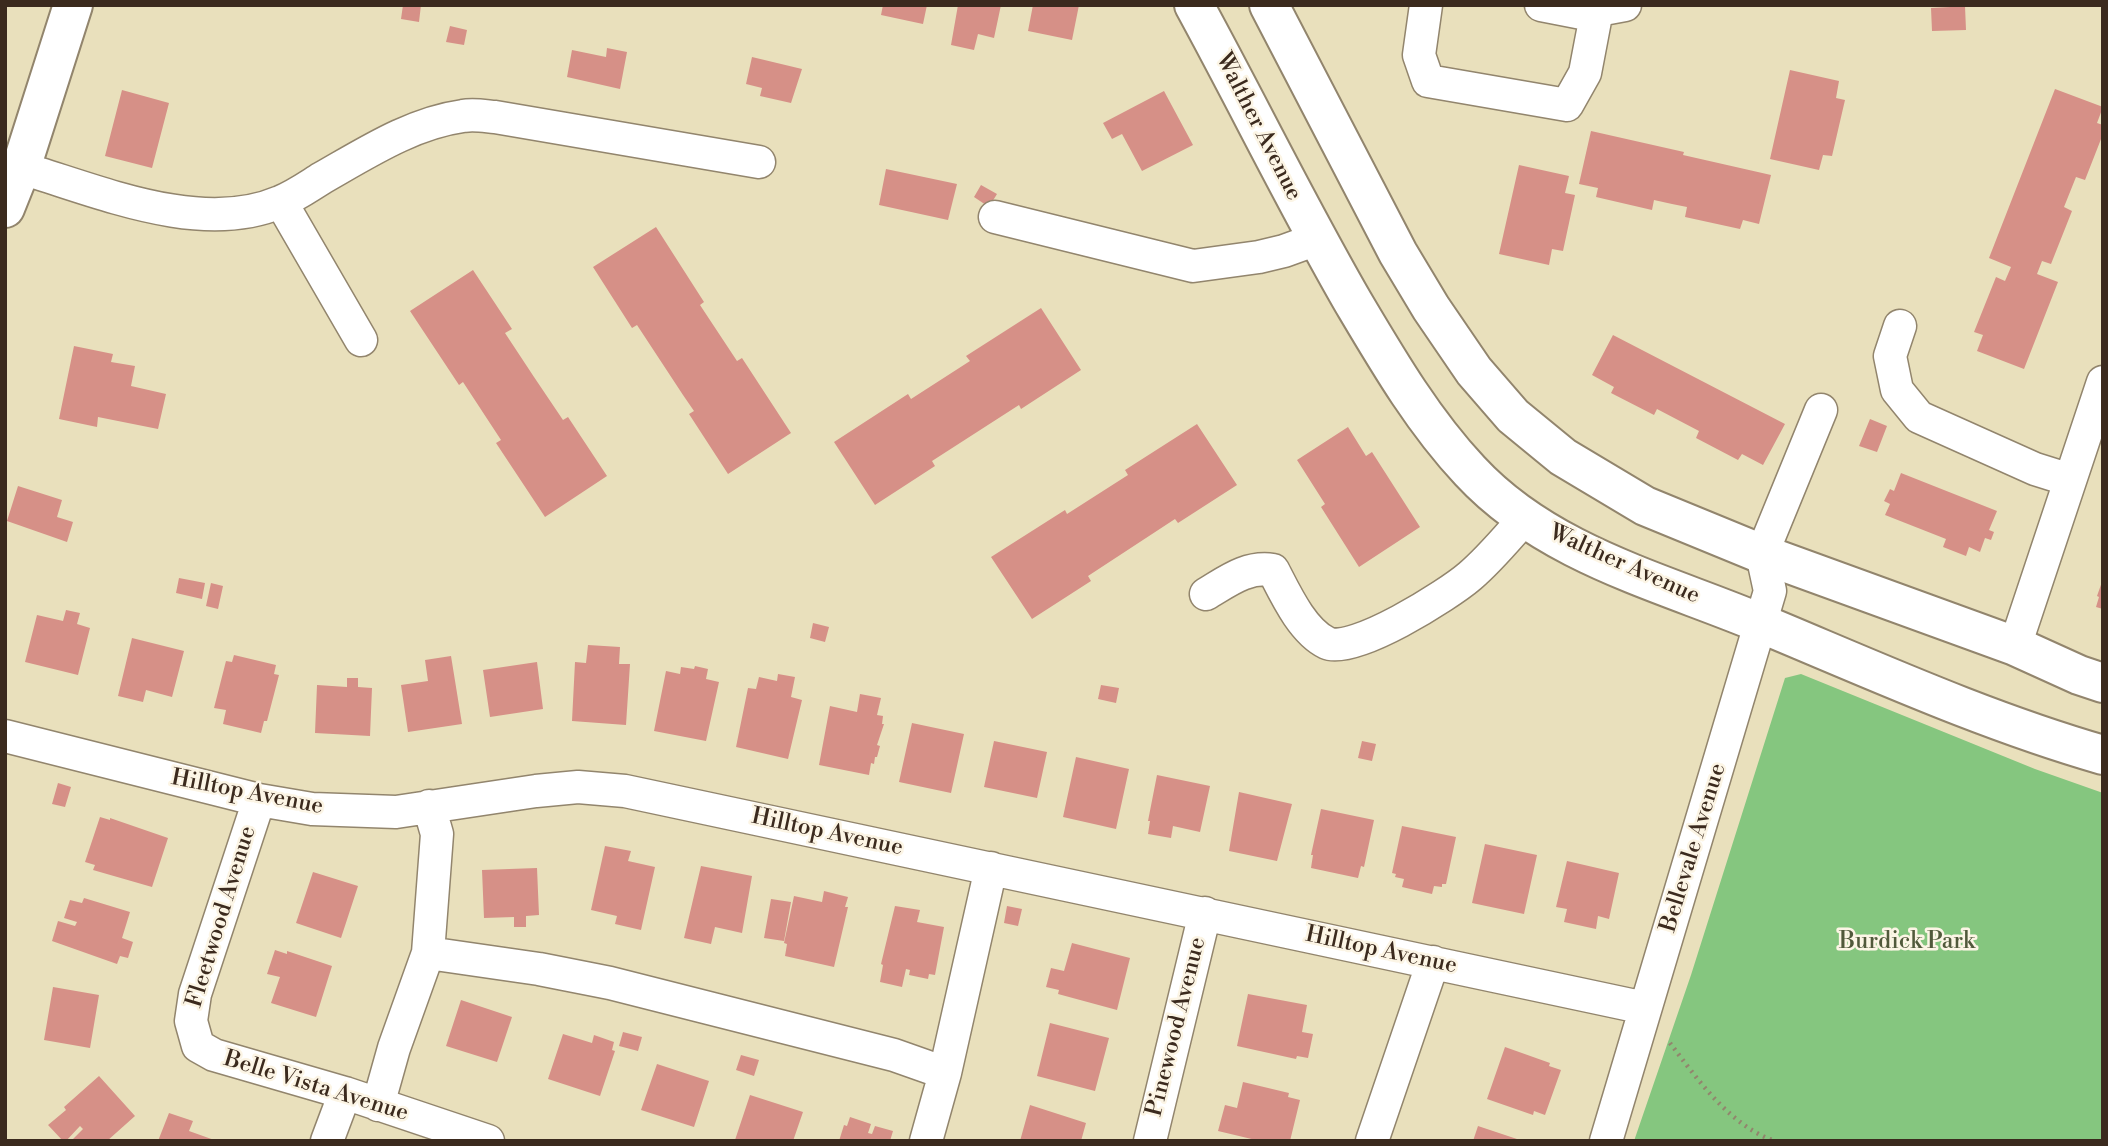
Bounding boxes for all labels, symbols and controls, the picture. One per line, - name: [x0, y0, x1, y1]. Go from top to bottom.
- street label: Walther Avenue: [1209, 49, 1307, 205]
- street label: Walther Avenue: [1544, 519, 1704, 611]
- street label: Bellevale Avenue: [1655, 760, 1733, 936]
- street label: Hilltop Avenue: [169, 765, 325, 821]
- street label: Hilltop Avenue: [749, 803, 905, 863]
- street label: Fleetwood Avenue: [181, 823, 263, 1011]
- street label: Hilltop Avenue: [1303, 921, 1459, 981]
- park label: Burdick Park: [1839, 928, 1975, 956]
- street label: Pinewood Avenue: [1141, 935, 1213, 1119]
- street label: Belle Vista Avenue: [220, 1046, 412, 1128]

